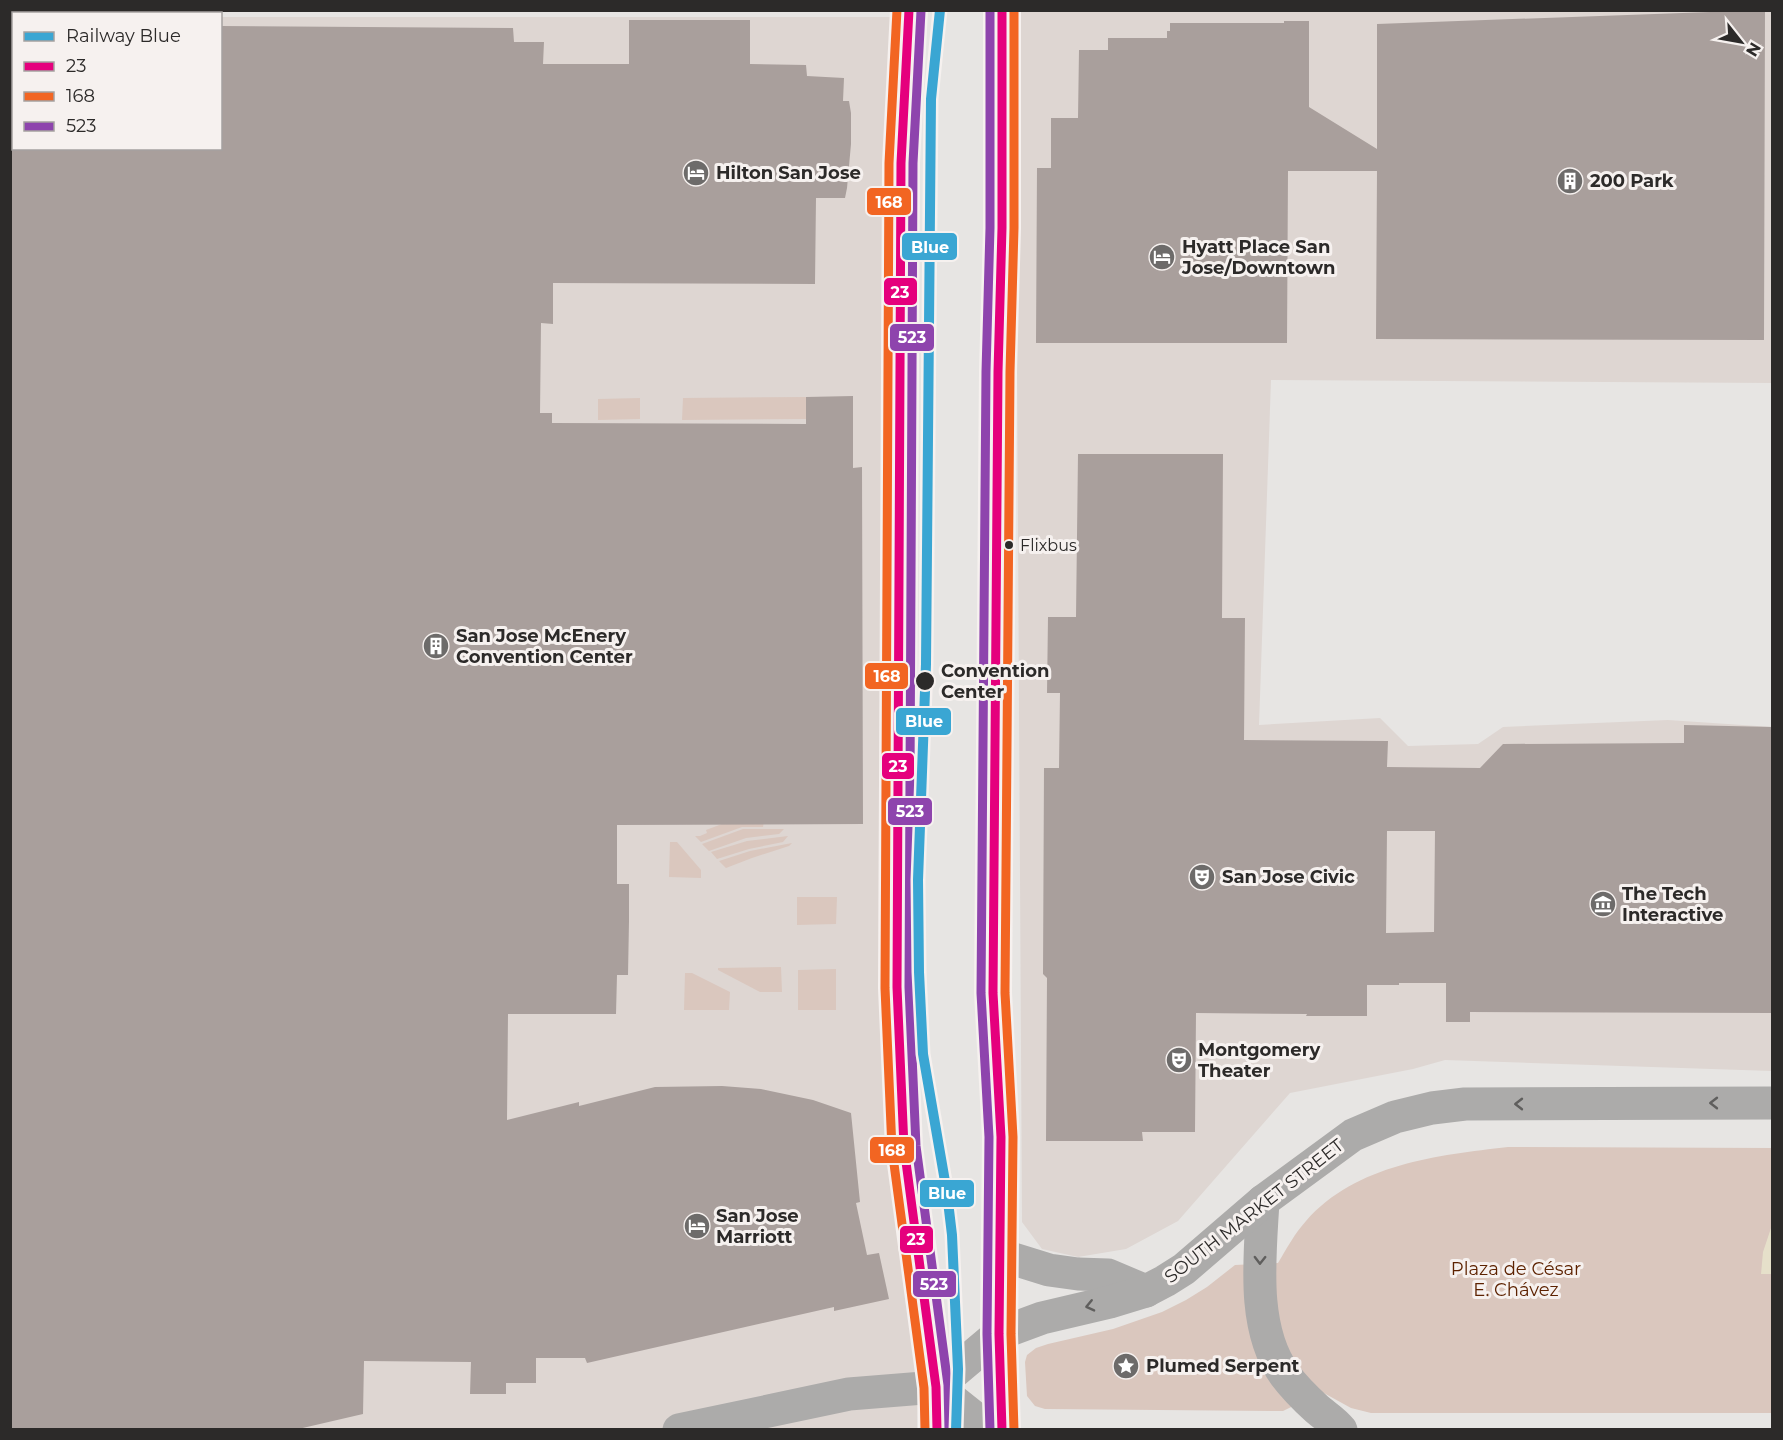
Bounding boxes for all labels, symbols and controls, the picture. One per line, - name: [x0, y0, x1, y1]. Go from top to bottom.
- legend: [12, 12, 222, 150]
- north arrow: [1711, 12, 1771, 72]
- text: Railway Blue: [66, 25, 181, 47]
- text: N: [1742, 39, 1765, 60]
- text: 23: [66, 55, 86, 77]
- text: 168: [66, 85, 95, 107]
- text: 523: [66, 115, 96, 137]
- hotel icon: Hilton San Jose: [681, 158, 711, 188]
- place label: Hilton San Jose: [716, 162, 861, 184]
- building icon: 200 Park: [1555, 166, 1585, 196]
- place label: 200 Park: [1590, 170, 1674, 192]
- line badge: 168: [866, 187, 912, 216]
- text: 168: [875, 193, 903, 212]
- line badge: Blue: [901, 232, 958, 261]
- place label: Hyatt Place San Jose/Downtown: [1181, 236, 1336, 279]
- text: Blue: [911, 238, 949, 257]
- hotel icon: Hyatt Place San Jose/Downtown: [1147, 242, 1177, 272]
- line badge: 23: [883, 277, 918, 306]
- text: 23: [891, 283, 909, 302]
- line badge: 523: [889, 323, 935, 352]
- text: 523: [898, 328, 926, 347]
- place label: Flixbus: [1020, 536, 1077, 555]
- marker: Flixbus: [1003, 539, 1015, 551]
- place label: San Jose McEnery Convention Center: [456, 625, 633, 668]
- building icon: San Jose McEnery Convention Center: [421, 631, 451, 661]
- place label: Convention Center: [941, 660, 1050, 703]
- line badge: 168: [864, 662, 909, 690]
- text: 168: [873, 667, 901, 686]
- marker: Convention Center: [914, 670, 936, 692]
- line badge: Blue: [895, 707, 952, 736]
- text: Blue: [905, 712, 943, 731]
- line badge: 23: [881, 752, 915, 780]
- text: 23: [889, 757, 907, 776]
- line badge: 523: [887, 797, 933, 826]
- text: 523: [896, 802, 924, 821]
- theatre icon: San Jose Civic: [1187, 862, 1217, 892]
- place label: San Jose Civic: [1222, 866, 1355, 888]
- place label: The Tech Interactive: [1622, 883, 1723, 926]
- museum icon: The Tech Interactive: [1588, 889, 1618, 919]
- place label: Montgomery Theater: [1198, 1039, 1320, 1082]
- theatre icon: Montgomery Theater: [1164, 1045, 1194, 1075]
- one-way arrow: [1710, 1097, 1719, 1109]
- one-way arrow: [1515, 1098, 1524, 1110]
- street label: SOUTH MARKET STREET: [1160, 1134, 1349, 1288]
- line badge: 168: [869, 1136, 915, 1164]
- text: 168: [878, 1141, 906, 1160]
- line badge: Blue: [919, 1179, 975, 1208]
- text: Blue: [928, 1184, 966, 1203]
- place label: San Jose Marriott: [716, 1205, 799, 1248]
- hotel icon: San Jose Marriott: [682, 1211, 712, 1241]
- line badge: 23: [899, 1225, 934, 1254]
- text: 23: [907, 1230, 925, 1249]
- one-way arrow: [1253, 1255, 1266, 1264]
- park label: Plaza de César E. Chávez: [1451, 1258, 1581, 1301]
- line badge: 523: [912, 1270, 957, 1298]
- text: 523: [920, 1275, 948, 1294]
- one-way arrow: [1085, 1299, 1095, 1312]
- place icon: Plumed Serpent: [1111, 1351, 1141, 1381]
- place label: Plumed Serpent: [1146, 1355, 1300, 1377]

